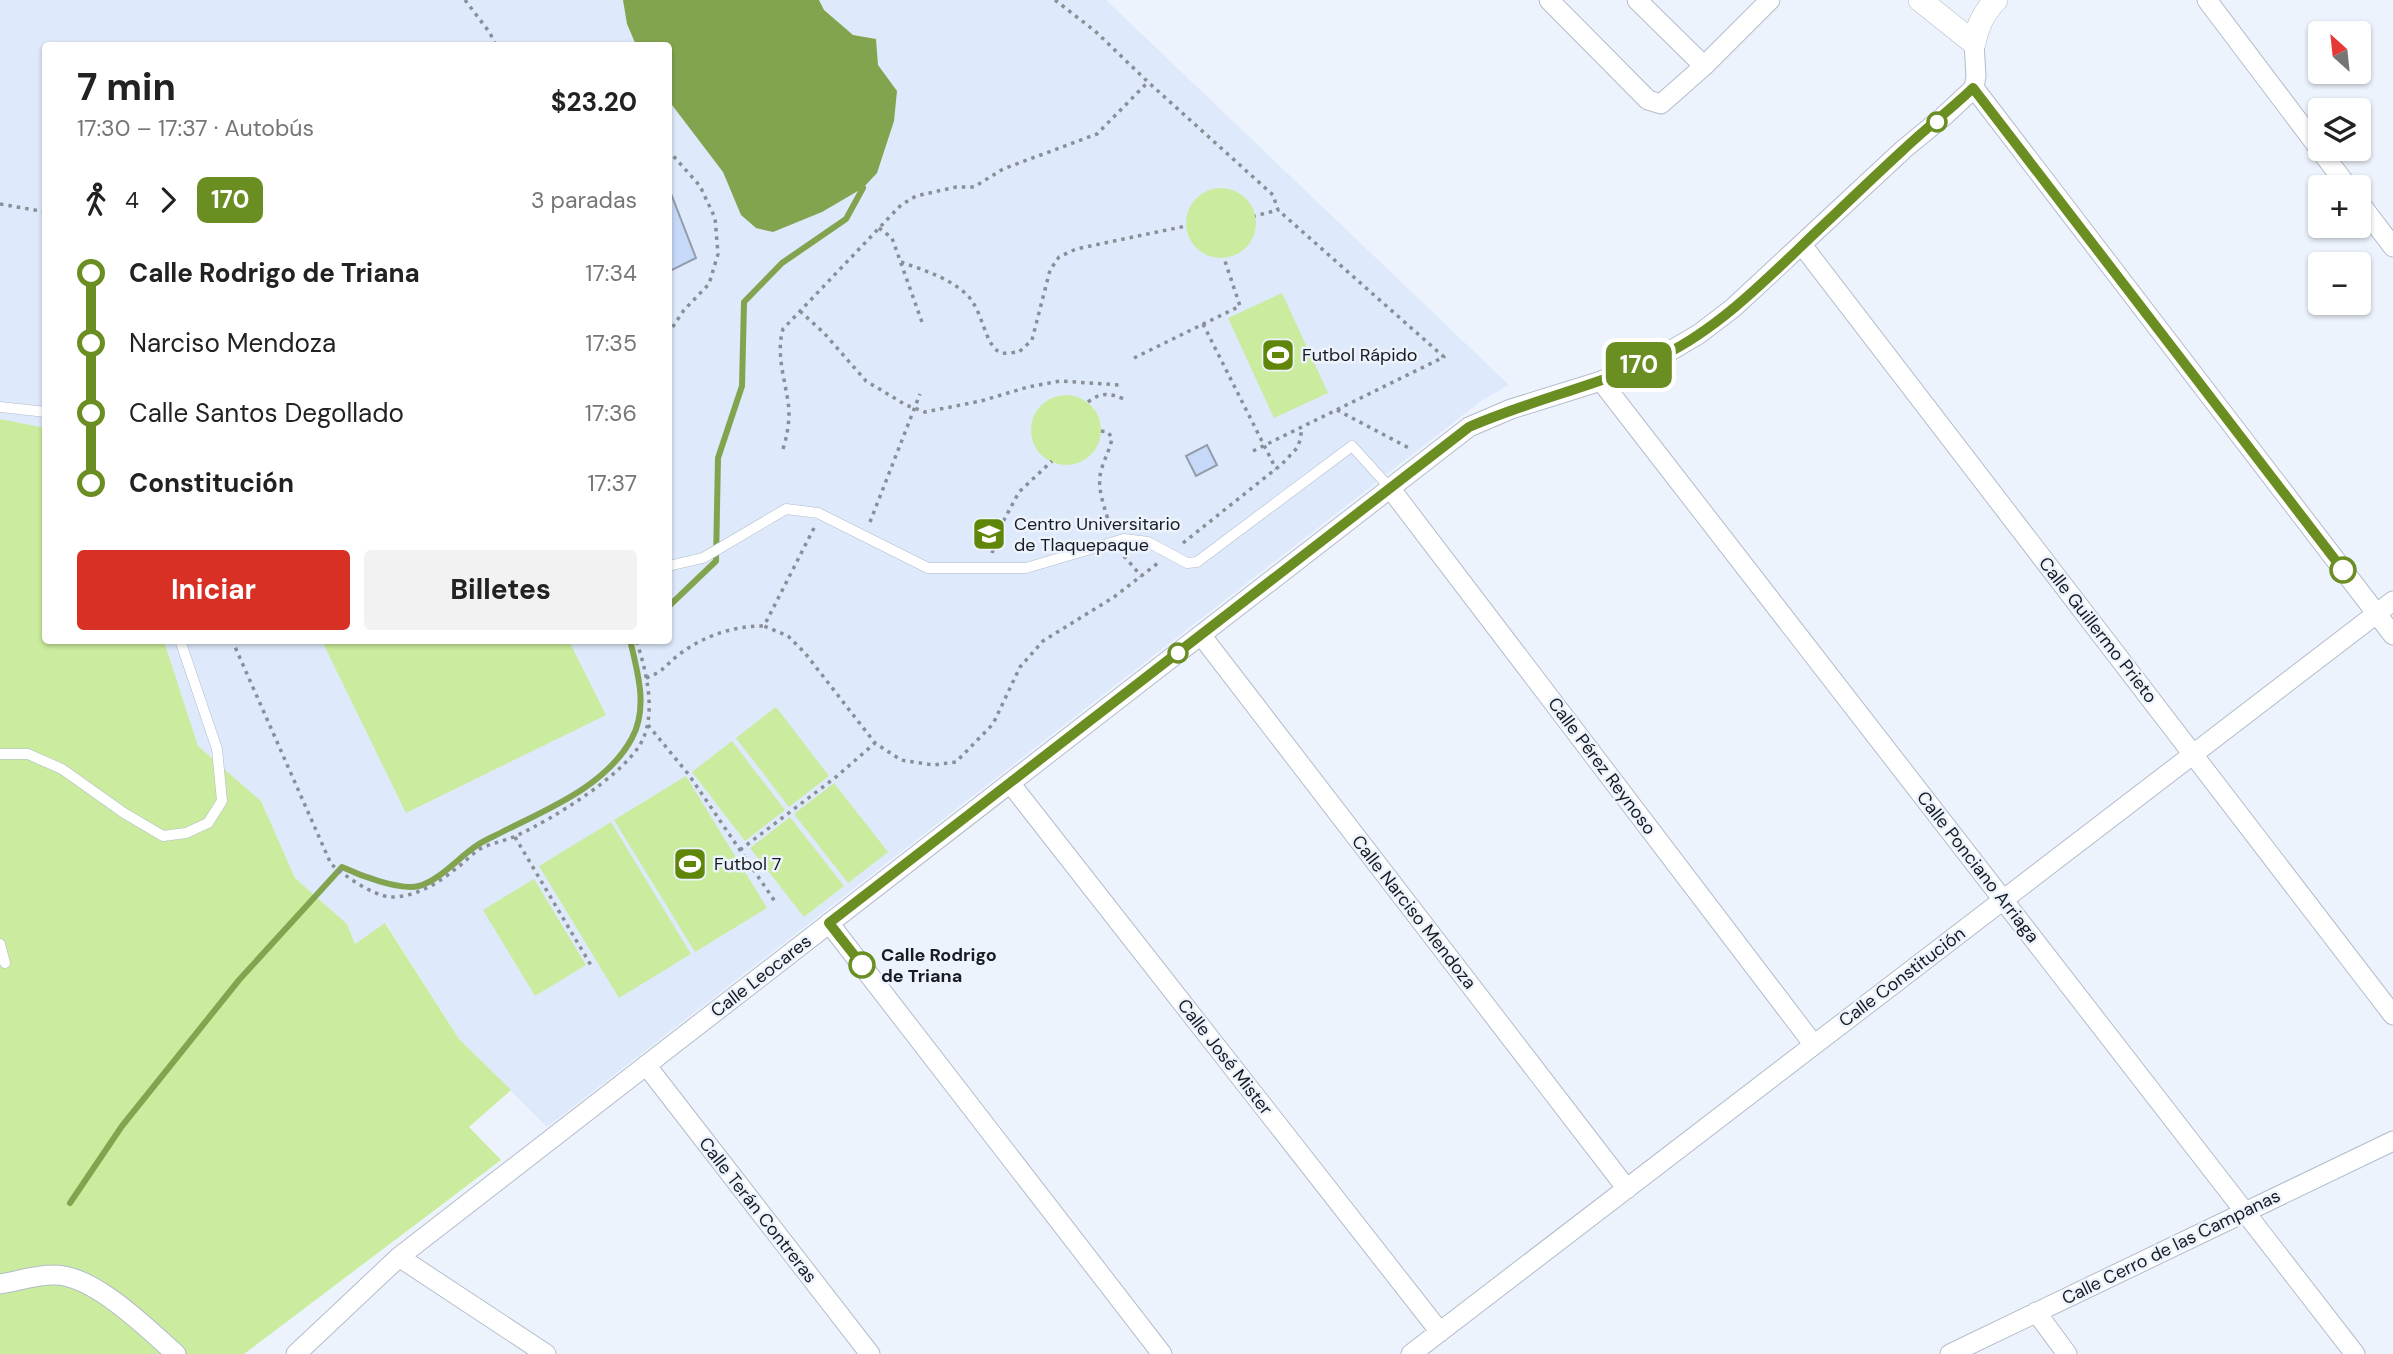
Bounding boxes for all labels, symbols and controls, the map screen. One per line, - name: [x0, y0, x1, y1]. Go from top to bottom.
- north arrow: [2308, 21, 2371, 84]
- map controls: [2308, 21, 2371, 315]
- text: 7 min: [77, 62, 176, 112]
- text: $23.20: [551, 85, 637, 119]
- button: layers: [2308, 98, 2371, 161]
- unlabelled marker: [1927, 112, 1947, 132]
- text: 17:30 – 17:37 · Autobús: [77, 113, 314, 143]
- button: +: [2308, 175, 2371, 238]
- icon: walk: [77, 181, 115, 219]
- icon: forward: [149, 181, 187, 219]
- text: 170: [211, 184, 249, 215]
- text: 4: [125, 185, 139, 215]
- text: 3 paradas: [531, 185, 637, 215]
- button: −: [2308, 252, 2371, 315]
- text: Calle Rodrigo de Triana: [129, 256, 420, 290]
- text: 17:34: [585, 258, 637, 288]
- text: Narciso Mendoza: [129, 326, 336, 360]
- text: 17:35: [585, 328, 637, 358]
- sports icon: Futbol Rápido: [1259, 336, 1297, 374]
- line badge: 170: [1599, 342, 1679, 388]
- place label: Futbol Rápido: [1302, 343, 1418, 367]
- text: 170: [1620, 349, 1658, 380]
- text: Calle Santos Degollado: [129, 396, 404, 430]
- text: 17:36: [585, 398, 637, 428]
- text: Constitución: [129, 466, 294, 500]
- text: 17:37: [587, 468, 637, 498]
- place label: Centro Universitario de Tlaquepaque: [1014, 512, 1181, 557]
- school or university icon: Centro Universitario de Tlaquepaque: [970, 515, 1008, 553]
- button: Iniciar: [77, 550, 350, 630]
- button: Billetes: [364, 550, 637, 630]
- street label: Calle Guillermo Prieto: [2033, 552, 2163, 708]
- unlabelled marker: [2330, 557, 2356, 583]
- unlabelled marker: [1168, 643, 1188, 663]
- street label: Calle Pérez Reynoso: [1542, 692, 1662, 840]
- street label: Calle Ponciano Arriaga: [1911, 786, 2045, 948]
- street label: Calle Narciso Mendoza: [1346, 830, 1482, 994]
- sports icon: Futbol 7: [671, 845, 709, 883]
- place label: Futbol 7: [714, 852, 781, 876]
- street label: Calle Constitución: [1834, 921, 1970, 1033]
- street label: Calle Leocares: [706, 929, 816, 1023]
- place label: Calle Rodrigo de Triana: [881, 943, 997, 988]
- marker: Calle Rodrigo de Triana: [849, 952, 875, 978]
- street label: Calle José Mister: [1172, 994, 1278, 1120]
- street label: Calle Terán Contreras: [693, 1132, 823, 1288]
- street label: Calle Cerro de las Campanas: [2058, 1184, 2284, 1310]

